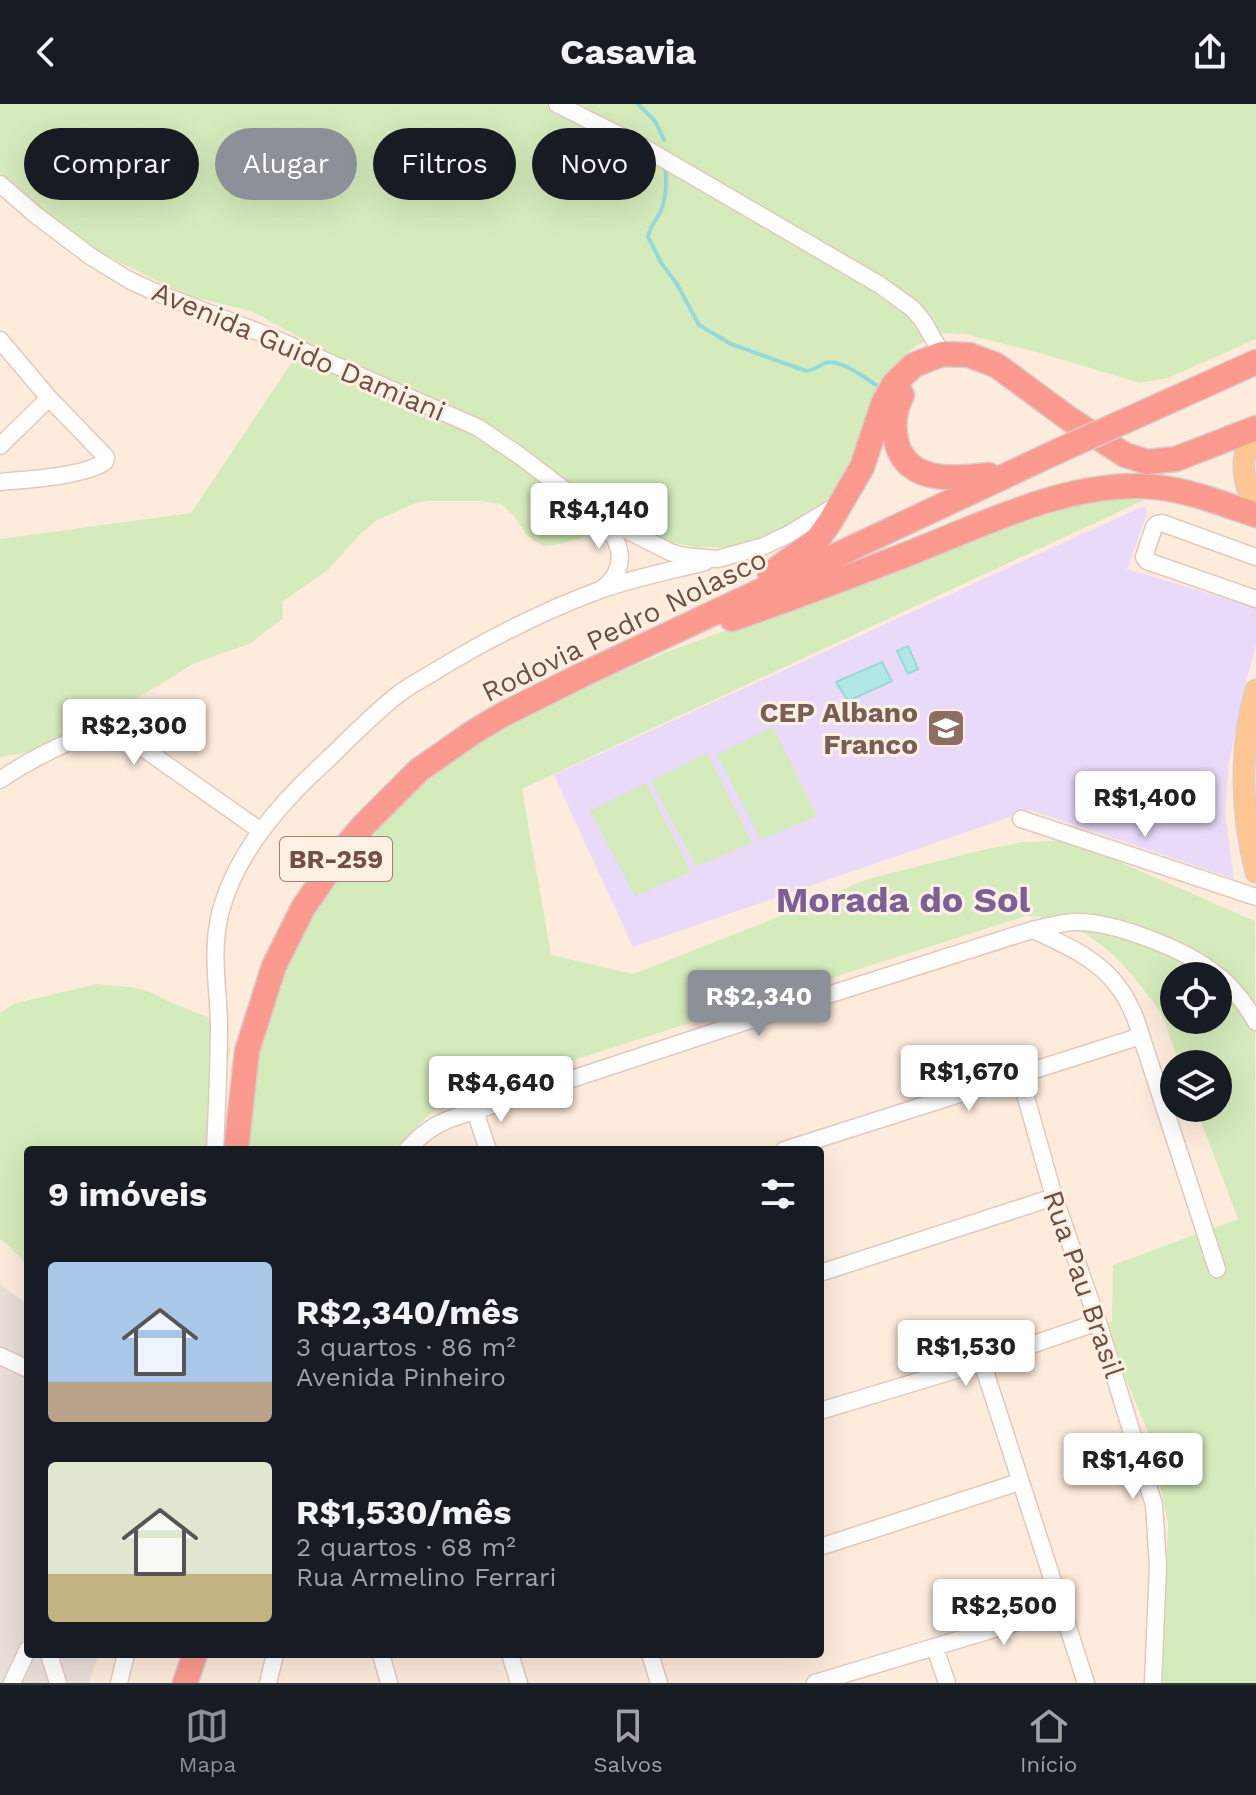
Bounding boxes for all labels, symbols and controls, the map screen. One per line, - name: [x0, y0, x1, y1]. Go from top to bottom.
- icon: back: [24, 30, 68, 74]
- icon: share: [1188, 30, 1232, 74]
- text: Casavia: [560, 31, 696, 73]
- chip: Comprar: [24, 128, 199, 200]
- chip: Alugar: [215, 128, 357, 200]
- chip: Filtros: [373, 128, 516, 200]
- chip: Novo: [532, 128, 656, 200]
- street label: Avenida Guido Damiani: [147, 275, 450, 428]
- pin: R$4,140: [525, 483, 673, 551]
- text: R$4,140: [549, 494, 649, 524]
- street label: Rodovia Pedro Nolasco: [476, 542, 772, 709]
- place label: CEP Albano Franco: [760, 696, 918, 761]
- pin: R$2,300: [60, 699, 208, 767]
- school or university icon: CEP Albano Franco: [925, 707, 967, 749]
- text: R$2,300: [81, 710, 187, 740]
- pin: R$1,400: [1071, 771, 1219, 839]
- text: R$1,400: [1093, 782, 1197, 812]
- road number: BR-259: [280, 837, 392, 881]
- district label: Morada do Sol: [776, 879, 1031, 921]
- map controls: [1160, 962, 1232, 1122]
- button: locate: [1160, 962, 1232, 1034]
- pin: R$2,340: [685, 970, 833, 1038]
- text: R$2,340: [706, 981, 812, 1011]
- pin: R$1,670: [895, 1045, 1043, 1113]
- button: layers: [1160, 1050, 1232, 1122]
- pin: R$4,640: [427, 1056, 575, 1124]
- text: R$1,670: [919, 1056, 1019, 1086]
- text: R$4,640: [447, 1067, 555, 1097]
- icon: filters: [756, 1172, 800, 1216]
- text: 9 imóveis: [48, 1174, 207, 1214]
- street label: Rua Pau Brasil: [1036, 1186, 1131, 1383]
- text: R$2,340/mês: [296, 1292, 519, 1332]
- icon: home: [112, 1294, 208, 1390]
- pin: R$1,530: [892, 1320, 1040, 1388]
- text: R$1,530: [916, 1331, 1016, 1361]
- text: 3 quartos · 86 m²: [296, 1332, 516, 1362]
- text: Avenida Pinheiro: [296, 1362, 506, 1392]
- pin: R$1,460: [1059, 1433, 1207, 1501]
- text: R$1,460: [1082, 1444, 1184, 1474]
- text: R$1,530/mês: [296, 1492, 511, 1532]
- icon: home: [112, 1494, 208, 1590]
- text: 2 quartos · 68 m²: [296, 1532, 516, 1562]
- text: Rua Armelino Ferrari: [296, 1562, 557, 1592]
- pin: R$2,500: [930, 1579, 1078, 1647]
- text: R$2,500: [951, 1590, 1057, 1620]
- tab: Mapa: [179, 1704, 236, 1777]
- tab: Salvos: [594, 1704, 662, 1777]
- tab: Início: [1020, 1704, 1077, 1777]

